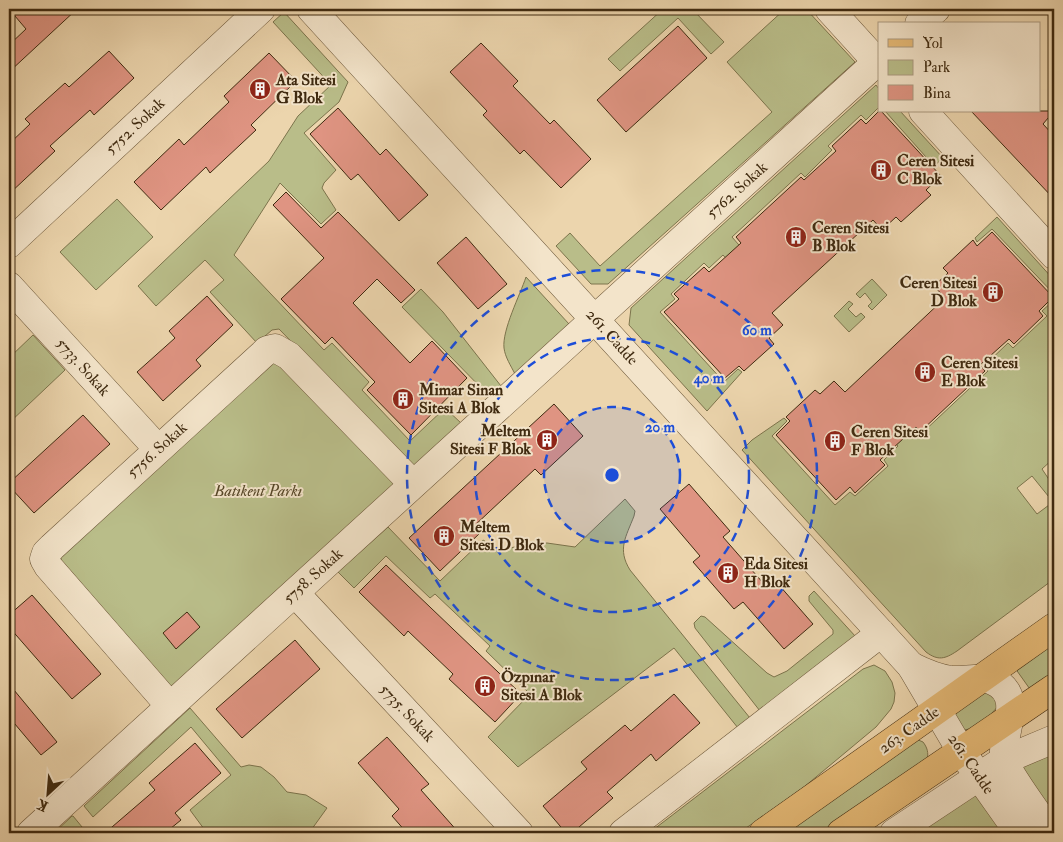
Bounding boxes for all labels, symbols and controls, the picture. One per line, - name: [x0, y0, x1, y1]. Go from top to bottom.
- legend: [878, 22, 1040, 112]
- text: Yol: [923, 34, 943, 53]
- text: Park: [923, 58, 950, 77]
- place label: Ata Sitesi G Blok: [275, 70, 337, 108]
- building icon: Ata Sitesi G Blok: [248, 77, 272, 101]
- text: Bina: [923, 84, 951, 103]
- street label: 5752. Sokak: [101, 93, 169, 159]
- place label: Ceren Sitesi C Blok: [897, 151, 975, 189]
- street label: 5762. Sokak: [702, 157, 772, 223]
- building icon: Ceren Sitesi C Blok: [869, 158, 893, 182]
- place label: Ceren Sitesi B Blok: [812, 218, 890, 256]
- building icon: Ceren Sitesi B Blok: [784, 225, 808, 249]
- place label: Ceren Sitesi D Blok: [900, 273, 978, 311]
- building icon: Ceren Sitesi D Blok: [981, 280, 1005, 304]
- street label: 261. Cadde: [581, 305, 643, 370]
- text: 60 m: [742, 321, 772, 340]
- street label: 5733. Sokak: [52, 334, 115, 400]
- place label: Ceren Sitesi E Blok: [941, 353, 1019, 391]
- building icon: Ceren Sitesi E Blok: [913, 360, 937, 384]
- text: 40 m: [693, 369, 725, 388]
- place label: Mimar Sinan Sitesi A Blok: [418, 380, 504, 418]
- building icon: Mimar Sinan Sitesi A Blok: [391, 387, 415, 411]
- street label: 5756. Sokak: [123, 418, 192, 482]
- text: 20 m: [645, 418, 675, 437]
- place label: Meltem Sitesi F Blok: [450, 421, 532, 459]
- place label: Ceren Sitesi F Blok: [851, 422, 929, 460]
- building icon: Meltem Sitesi F Blok: [535, 428, 559, 452]
- building icon: Ceren Sitesi F Blok: [823, 429, 847, 453]
- centre of rings: [603, 466, 621, 484]
- park label: Batıkent Parkı: [213, 481, 302, 501]
- place label: Meltem Sitesi D Blok: [459, 517, 544, 555]
- building icon: Meltem Sitesi D Blok: [432, 524, 456, 548]
- street label: 5758. Sokak: [279, 544, 347, 608]
- place label: Eda Sitesi H Blok: [744, 554, 809, 592]
- building icon: Eda Sitesi H Blok: [716, 561, 740, 585]
- place label: Özpınar Sitesi A Blok: [501, 667, 583, 705]
- building icon: Özpınar Sitesi A Blok: [473, 674, 497, 698]
- street label: 5735. Sokak: [375, 680, 439, 746]
- street label: 263. Cadde: [875, 702, 943, 758]
- street label: 261. Cadde: [943, 730, 999, 798]
- north arrow: [22, 770, 72, 820]
- text: K: [33, 795, 51, 815]

